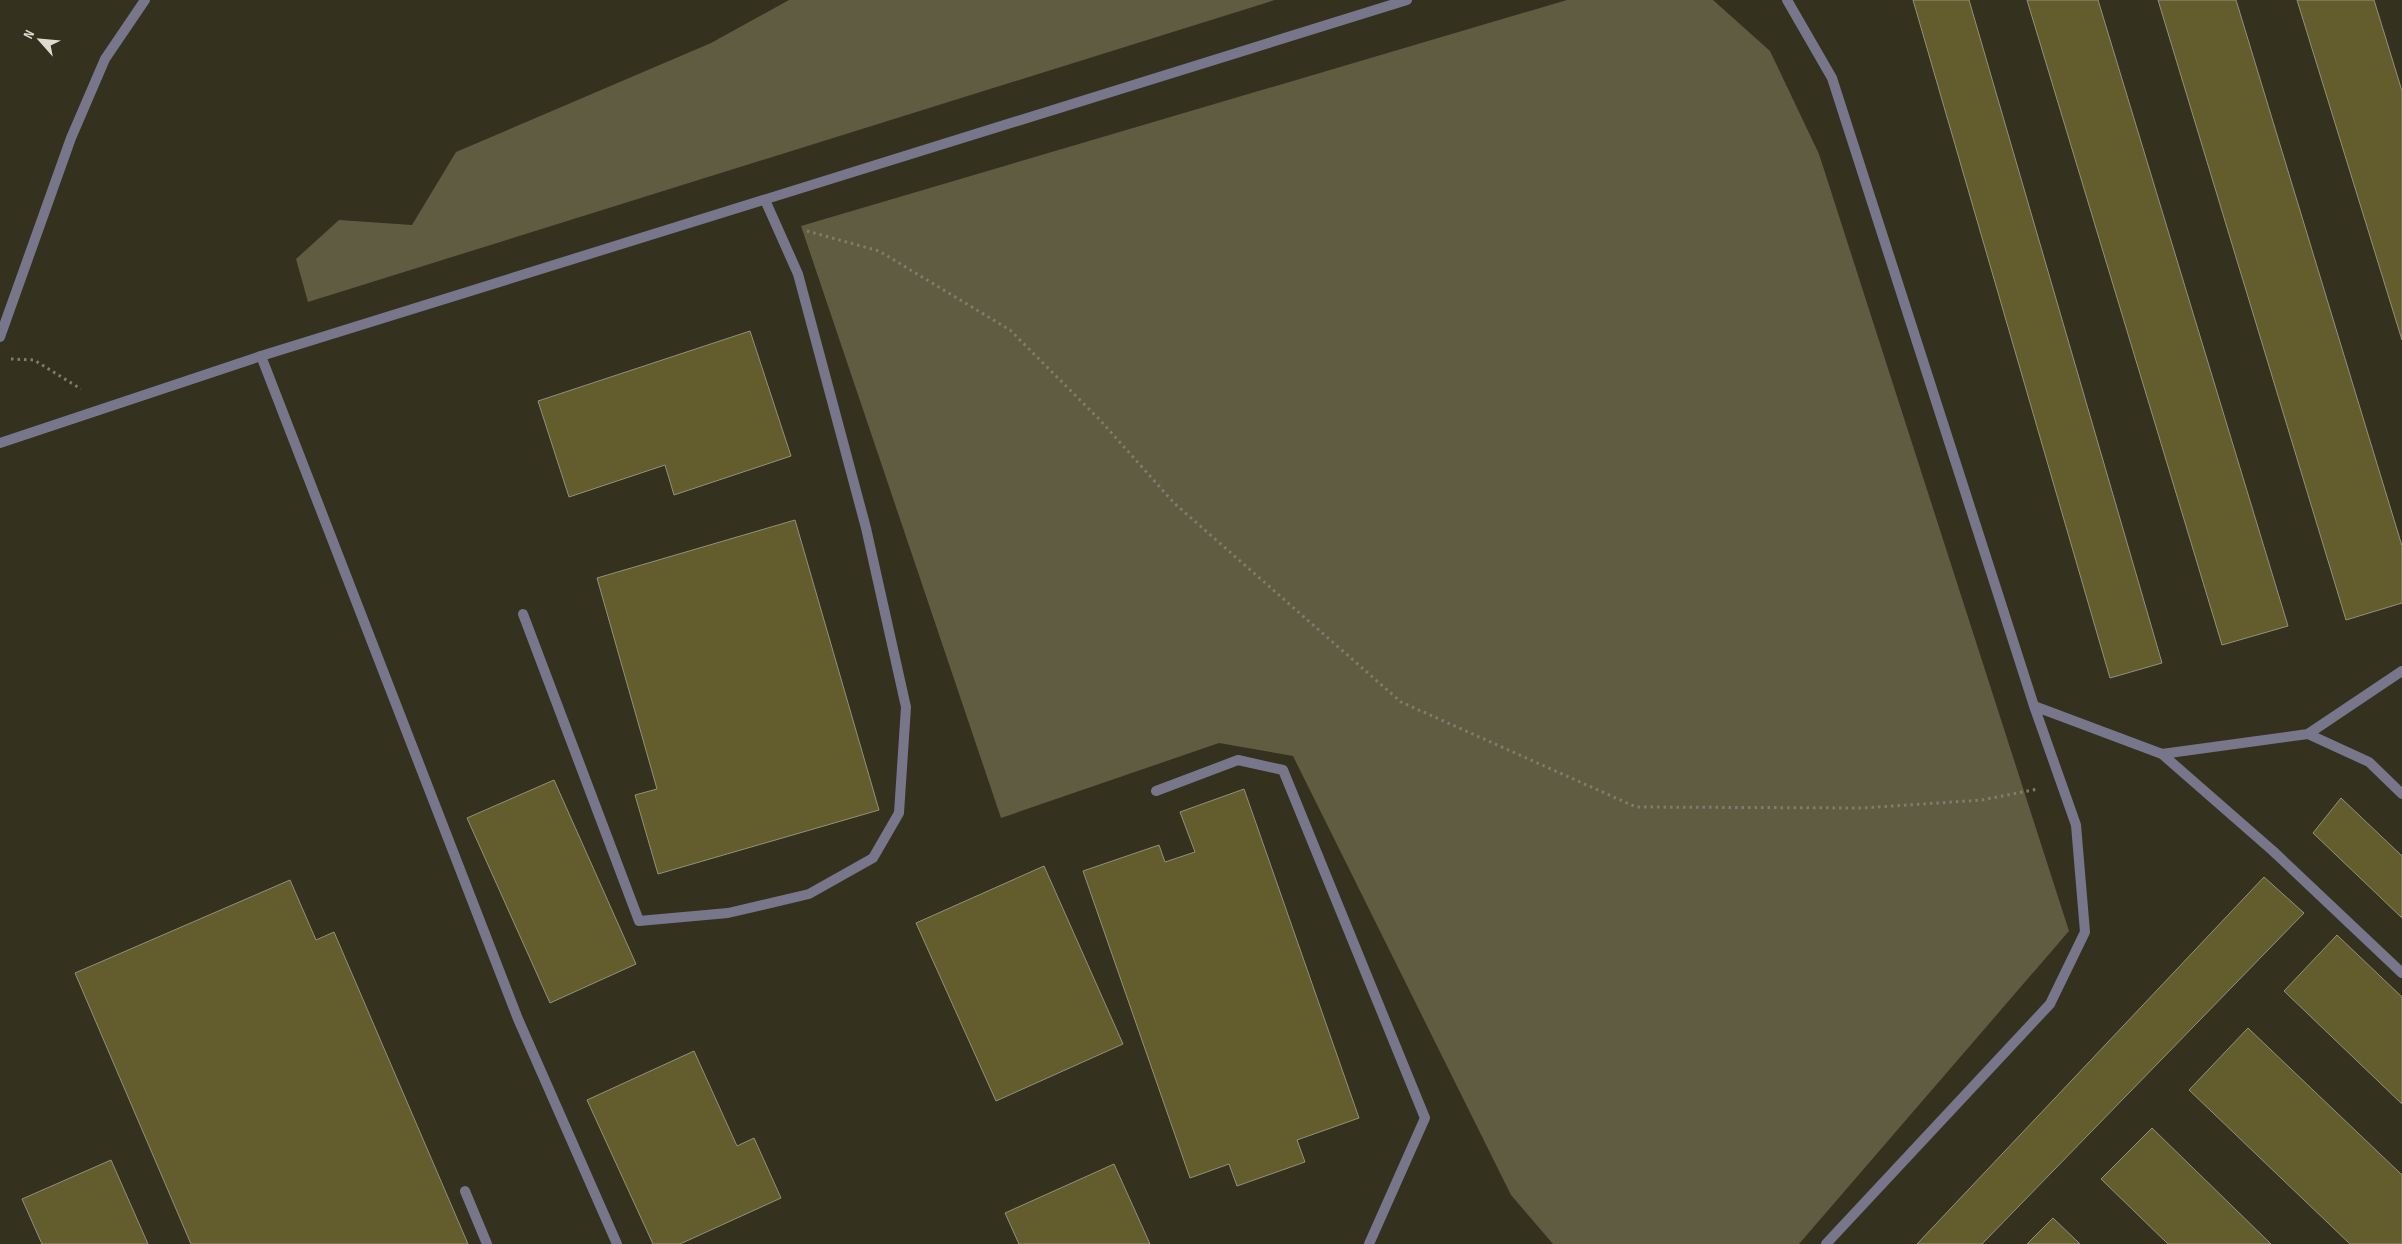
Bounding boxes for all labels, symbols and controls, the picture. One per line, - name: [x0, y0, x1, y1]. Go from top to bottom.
- north arrow: [15, 15, 65, 65]
- text: N: [20, 27, 38, 42]

